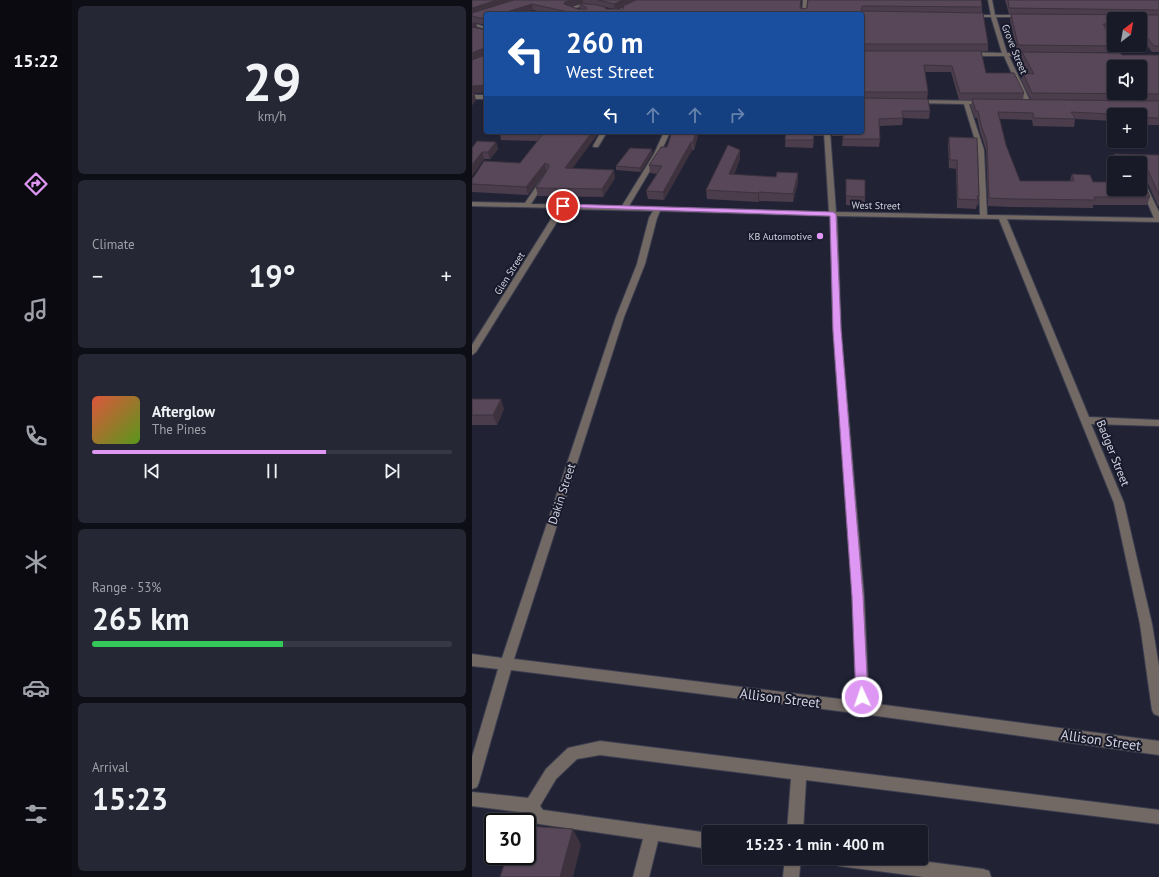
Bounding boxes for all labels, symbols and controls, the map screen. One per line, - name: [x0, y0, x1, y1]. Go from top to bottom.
- north arrow: [1107, 12, 1147, 52]
- map controls: [1107, 12, 1147, 196]
- street label: Grove Street: [999, 22, 1031, 77]
- text: 260 m: [566, 24, 643, 61]
- icon: left: [500, 28, 552, 80]
- text: 29: [243, 48, 301, 115]
- text: 15:22: [13, 49, 59, 72]
- text: West Street: [566, 60, 654, 83]
- button: sound: [1107, 60, 1147, 100]
- icon: left: [600, 104, 622, 126]
- icon: ahead: [642, 104, 664, 126]
- icon: ahead: [684, 104, 706, 126]
- icon: right: [726, 104, 748, 126]
- text: km/h: [258, 108, 286, 125]
- button: +: [1107, 108, 1147, 148]
- button: −: [1107, 156, 1147, 196]
- icon: directions: [22, 170, 50, 198]
- pin: [546, 189, 580, 223]
- icon: arrive: [552, 195, 574, 217]
- street label: West Street: [852, 199, 901, 212]
- place label: KB Automotive: [748, 230, 812, 243]
- marker: KB Automotive: [815, 231, 825, 241]
- text: Climate: [92, 236, 135, 253]
- street label: Glen Street: [491, 249, 528, 297]
- text: 19°: [248, 256, 296, 295]
- text: −: [92, 262, 103, 290]
- text: +: [441, 262, 452, 290]
- icon: music: [22, 296, 50, 324]
- text: Afterglow: [152, 402, 215, 421]
- street label: Badger Street: [1093, 418, 1134, 488]
- text: The Pines: [152, 421, 206, 438]
- icon: phone: [22, 422, 50, 450]
- icon: previous: [141, 460, 163, 482]
- icon: pause: [261, 460, 283, 482]
- icon: next: [381, 460, 403, 482]
- street label: Dakin Street: [545, 461, 578, 526]
- icon: climate: [22, 548, 50, 576]
- text: Range · 53%: [92, 579, 161, 596]
- text: 265 km: [92, 599, 190, 638]
- icon: car: [22, 674, 50, 702]
- position arrow: [841, 676, 883, 718]
- street label: Allison Street: [739, 684, 821, 712]
- street label: Allison Street: [1060, 725, 1142, 755]
- text: Arrival: [92, 759, 128, 776]
- text: 15:23: [92, 779, 168, 818]
- icon: filters: [22, 800, 50, 828]
- speed limit sign: 30: [484, 813, 536, 865]
- text: 15:23 · 1 min · 400 m: [746, 835, 884, 854]

